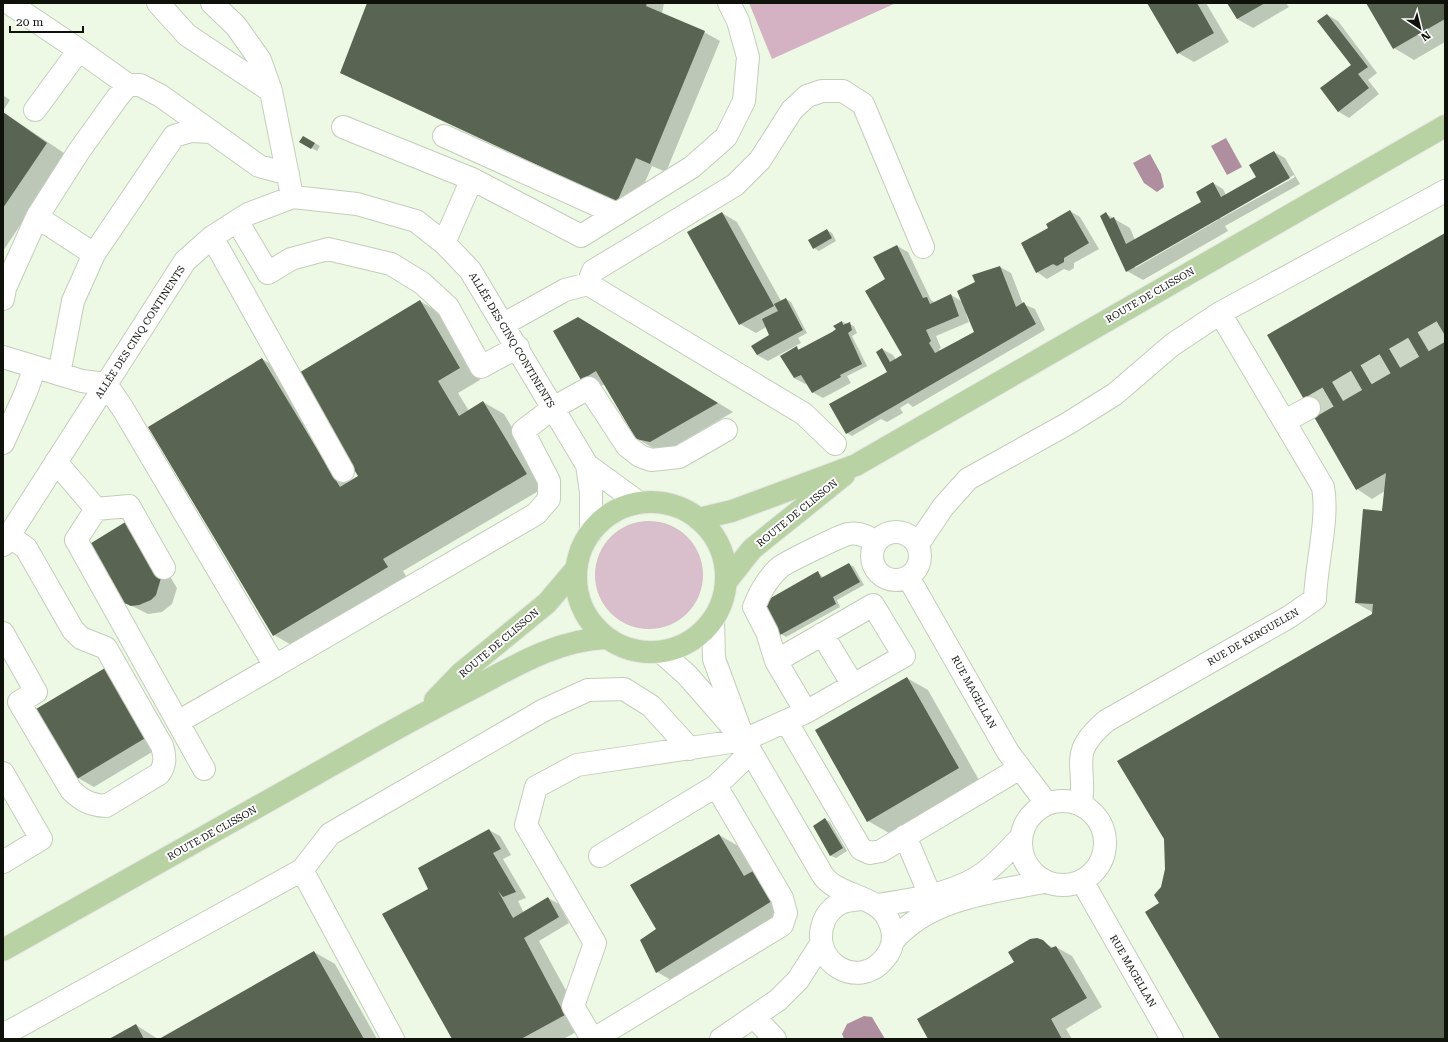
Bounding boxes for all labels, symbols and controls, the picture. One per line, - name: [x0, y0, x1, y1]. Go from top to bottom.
- scale bar: [10, 8, 83, 34]
- north arrow: [1400, 8, 1440, 48]
- text: 20 m: [16, 15, 43, 29]
- text: N: [1418, 28, 1433, 44]
- street label: ALLÉE DES CINQ CONTINENTS: [93, 264, 187, 400]
- street label: ROUTE DE CLISSON: [1104, 265, 1196, 325]
- street label: ALLÉE DES CINQ CONTINENTS: [467, 270, 557, 410]
- street label: ROUTE DE CLISSON: [755, 477, 839, 549]
- street label: RUE DE KERGUELEN: [1205, 606, 1301, 668]
- street label: ROUTE DE CLISSON: [457, 607, 541, 679]
- street label: RUE MAGELLAN: [949, 654, 999, 730]
- street label: ROUTE DE CLISSON: [165, 804, 259, 862]
- street label: RUE MAGELLAN: [1108, 933, 1158, 1009]

